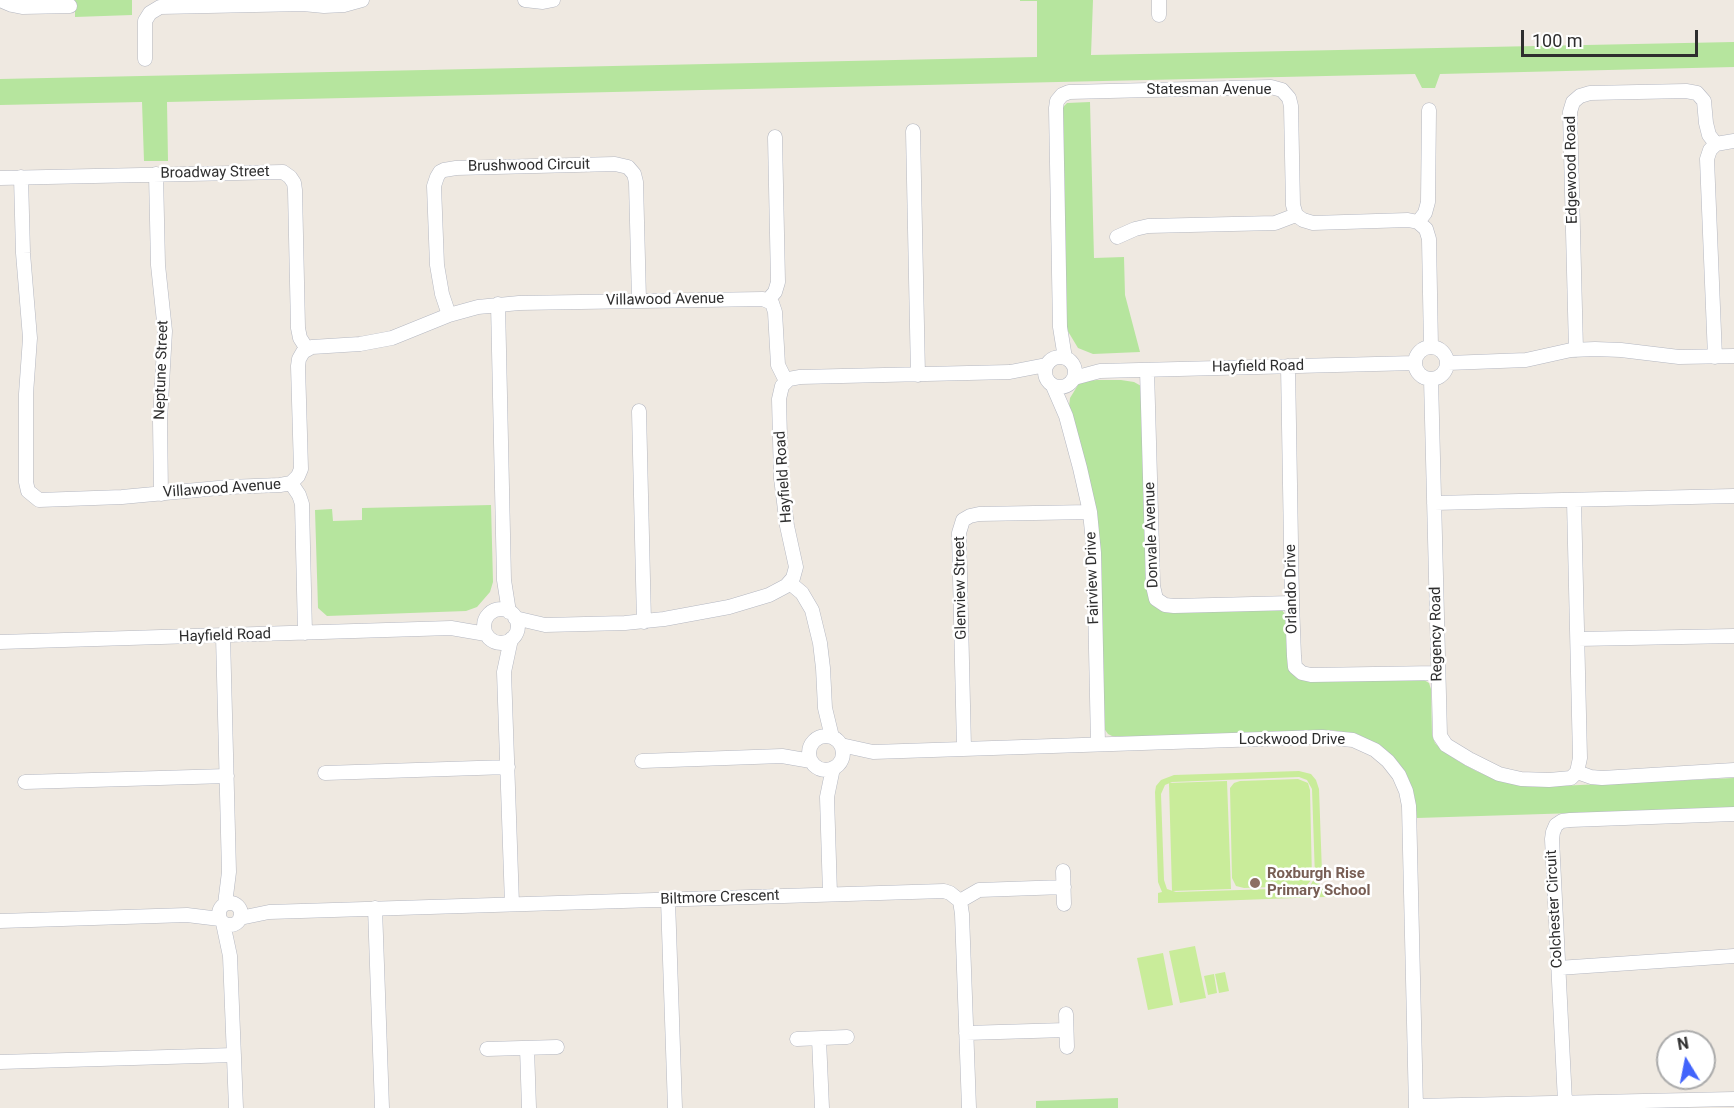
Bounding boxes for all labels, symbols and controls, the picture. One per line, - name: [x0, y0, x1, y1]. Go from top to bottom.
- scale bar: [1524, 18, 1701, 56]
- text: 100 m: [1532, 30, 1583, 51]
- street label: Statesman Avenue: [1147, 81, 1271, 99]
- street label: Edgewood Road: [1562, 116, 1582, 224]
- street label: Brushwood Circuit: [468, 156, 590, 176]
- street label: Broadway Street: [160, 163, 270, 183]
- street label: Villawood Avenue: [606, 290, 724, 310]
- street label: Neptune Street: [151, 320, 173, 420]
- street label: Hayfield Road: [1212, 357, 1304, 377]
- street label: Hayfield Road: [772, 430, 796, 524]
- street label: Villawood Avenue: [162, 476, 282, 502]
- street label: Donvale Avenue: [1141, 482, 1163, 588]
- street label: Fairview Drive: [1082, 531, 1104, 625]
- street label: Glenview Street: [951, 536, 971, 640]
- street label: Orlando Drive: [1282, 544, 1302, 634]
- street label: Regency Road: [1427, 586, 1447, 682]
- street label: Hayfield Road: [179, 625, 271, 647]
- street label: Lockwood Drive: [1239, 731, 1345, 749]
- street label: Colchester Circuit: [1543, 849, 1567, 969]
- place label: Roxburgh Rise Primary School: [1267, 865, 1370, 900]
- marker: Roxburgh Rise Primary School: [1248, 876, 1262, 890]
- street label: Biltmore Crescent: [660, 887, 780, 909]
- north arrow: [1656, 1030, 1716, 1090]
- text: N: [1676, 1033, 1690, 1054]

